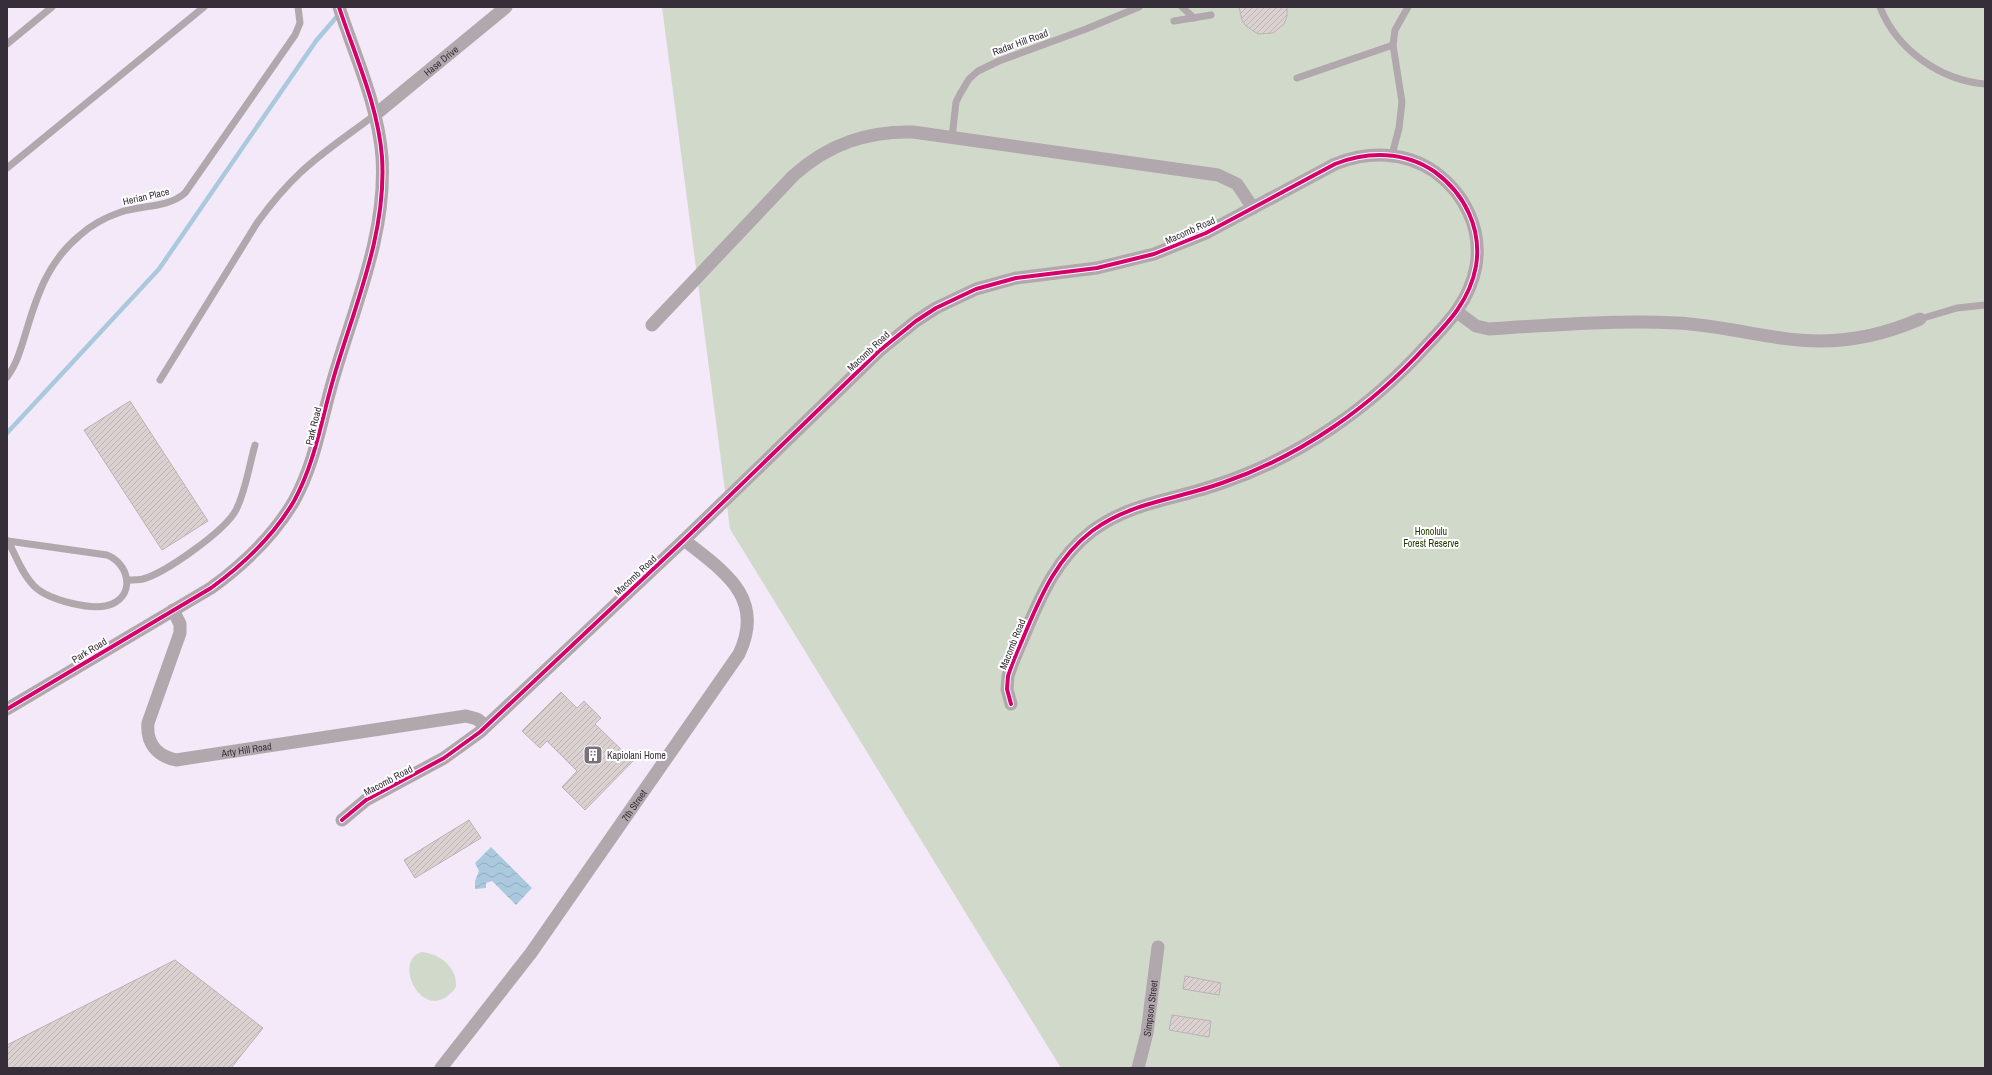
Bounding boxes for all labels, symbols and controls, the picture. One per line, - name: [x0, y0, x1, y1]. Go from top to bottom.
- street label: Radar Hill Road: [991, 26, 1050, 59]
- street label: Hase Drive: [421, 43, 461, 79]
- street label: Herian Place: [122, 185, 171, 208]
- street label: Macomb Road: [1163, 214, 1217, 247]
- street label: Macomb Road: [844, 328, 892, 374]
- street label: Park Road: [302, 406, 324, 446]
- park label: Honolulu Forest Reserve: [1403, 525, 1459, 550]
- street label: Macomb Road: [611, 552, 659, 598]
- street label: Macomb Road: [996, 617, 1028, 671]
- street label: Park Road: [69, 635, 109, 666]
- street label: Arty Hill Road: [220, 740, 273, 760]
- building icon: Kapiolani Home: [582, 744, 604, 766]
- place label: Kapiolani Home: [607, 749, 666, 762]
- street label: Macomb Road: [362, 762, 415, 799]
- street label: 7th Street: [619, 787, 650, 824]
- street label: Simpson Street: [1140, 979, 1161, 1038]

